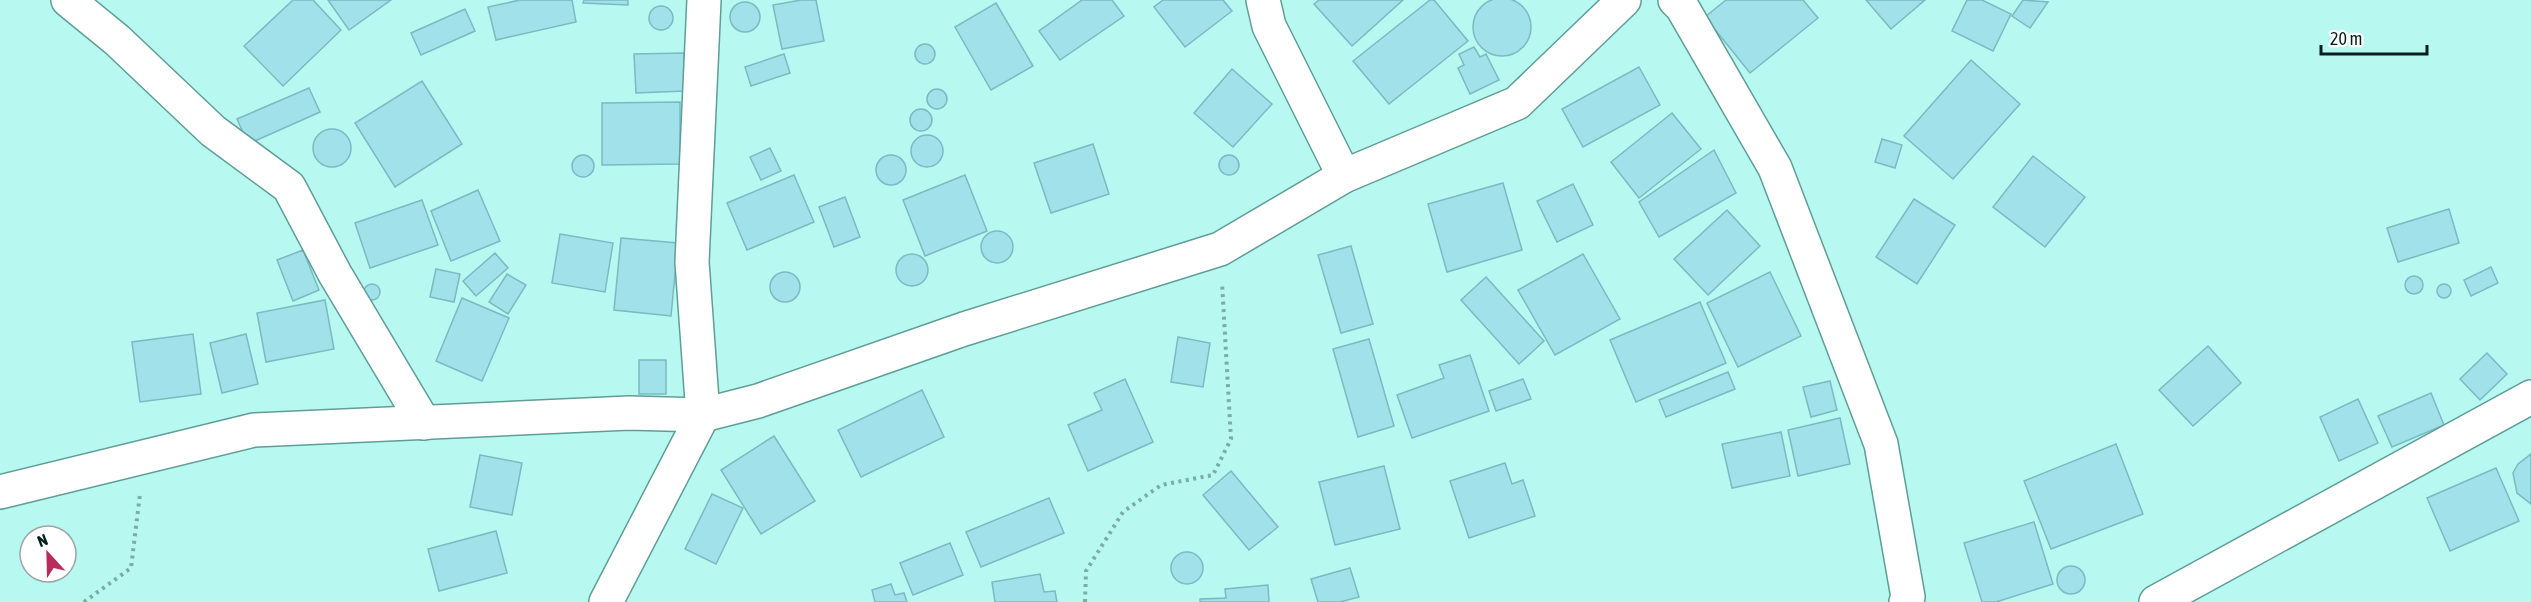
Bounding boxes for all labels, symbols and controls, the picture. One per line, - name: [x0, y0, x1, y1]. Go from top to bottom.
- scale bar: [2321, 18, 2428, 56]
- text: 20 m: [2330, 28, 2362, 49]
- north arrow: [18, 524, 78, 584]
- text: N: [35, 530, 50, 550]

